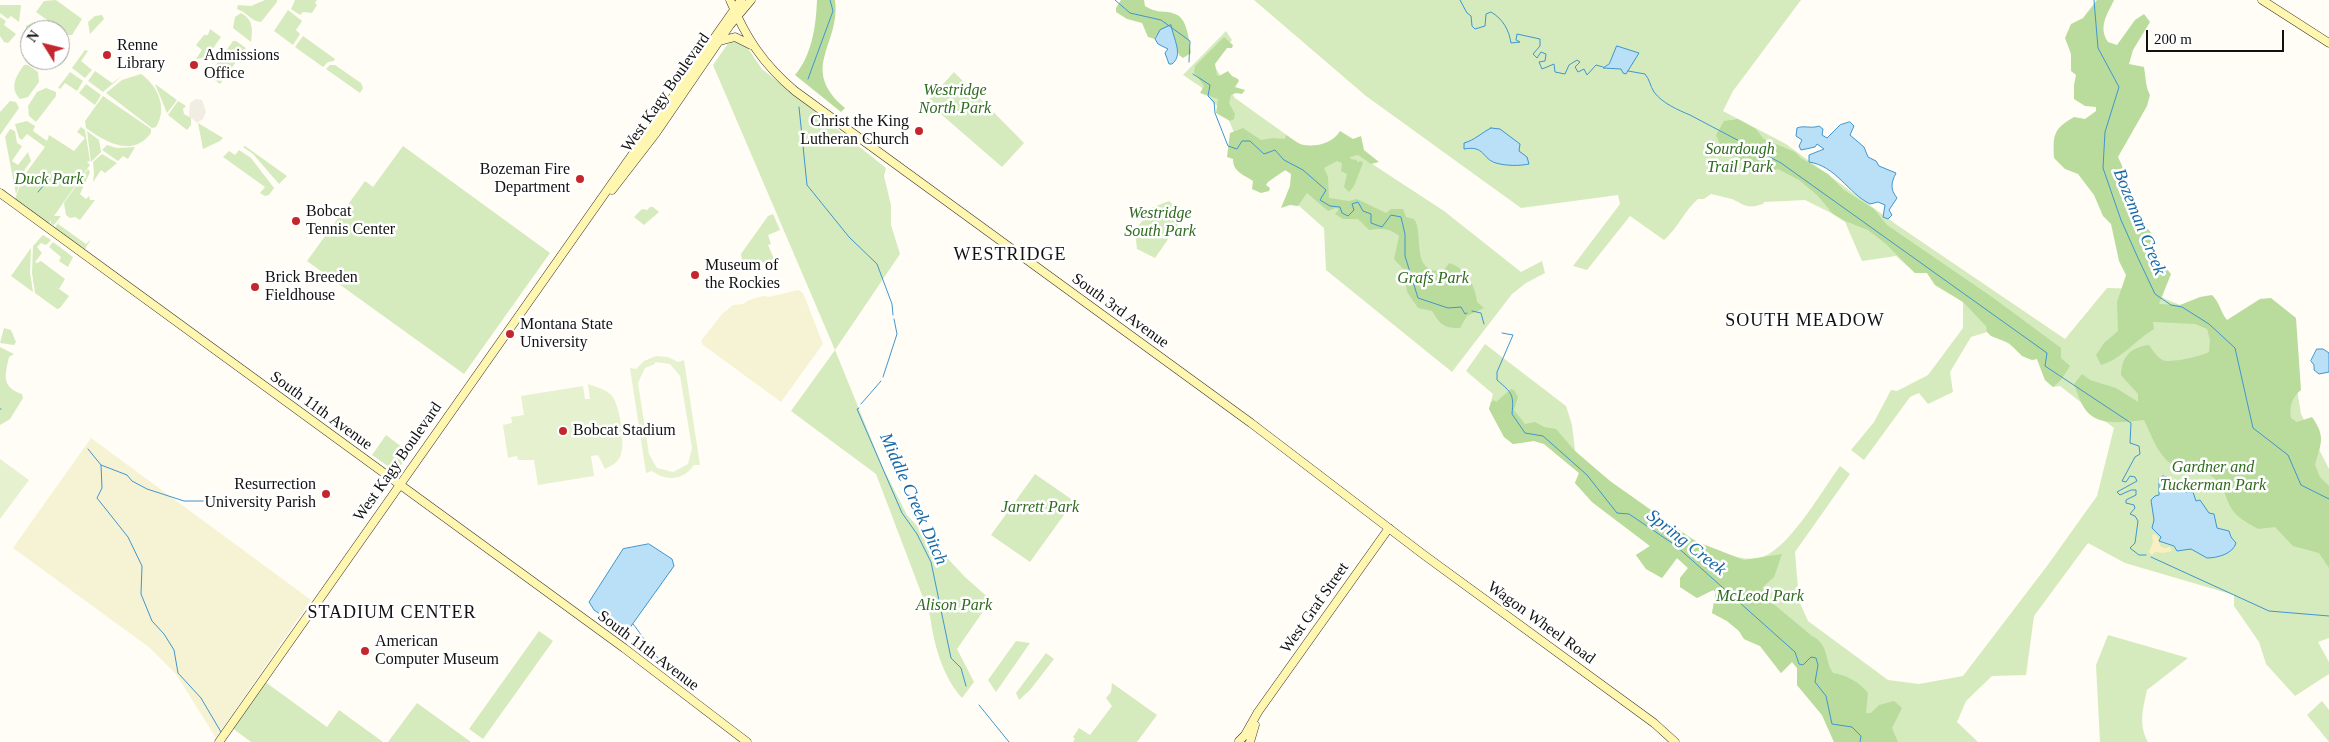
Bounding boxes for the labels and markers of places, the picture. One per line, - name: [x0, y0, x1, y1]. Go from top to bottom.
- place label: Renne Library: [117, 36, 165, 74]
- place label: Admissions Office: [204, 46, 280, 84]
- marker: Renne Library: [101, 49, 113, 61]
- marker: Admissions Office: [188, 59, 200, 71]
- place label: Christ the King Lutheran Church: [800, 112, 909, 150]
- marker: Christ the King Lutheran Church: [913, 125, 925, 137]
- place label: Bozeman Fire Department: [480, 160, 570, 198]
- marker: Bozeman Fire Department: [574, 173, 586, 185]
- place label: Bobcat Tennis Center: [306, 202, 395, 240]
- marker: Bobcat Tennis Center: [290, 215, 302, 227]
- place label: Museum of the Rockies: [705, 256, 780, 294]
- place label: Brick Breeden Fieldhouse: [265, 268, 358, 306]
- marker: Museum of the Rockies: [689, 269, 701, 281]
- marker: Brick Breeden Fieldhouse: [249, 281, 261, 293]
- place label: Montana State University: [520, 315, 613, 353]
- marker: Montana State University: [504, 328, 516, 340]
- place label: Bobcat Stadium: [573, 421, 676, 441]
- marker: Bobcat Stadium: [557, 425, 569, 437]
- place label: Resurrection University Parish: [204, 475, 316, 513]
- marker: Resurrection University Parish: [320, 488, 332, 500]
- place label: American Computer Museum: [375, 632, 499, 670]
- marker: American Computer Museum: [359, 645, 371, 657]

